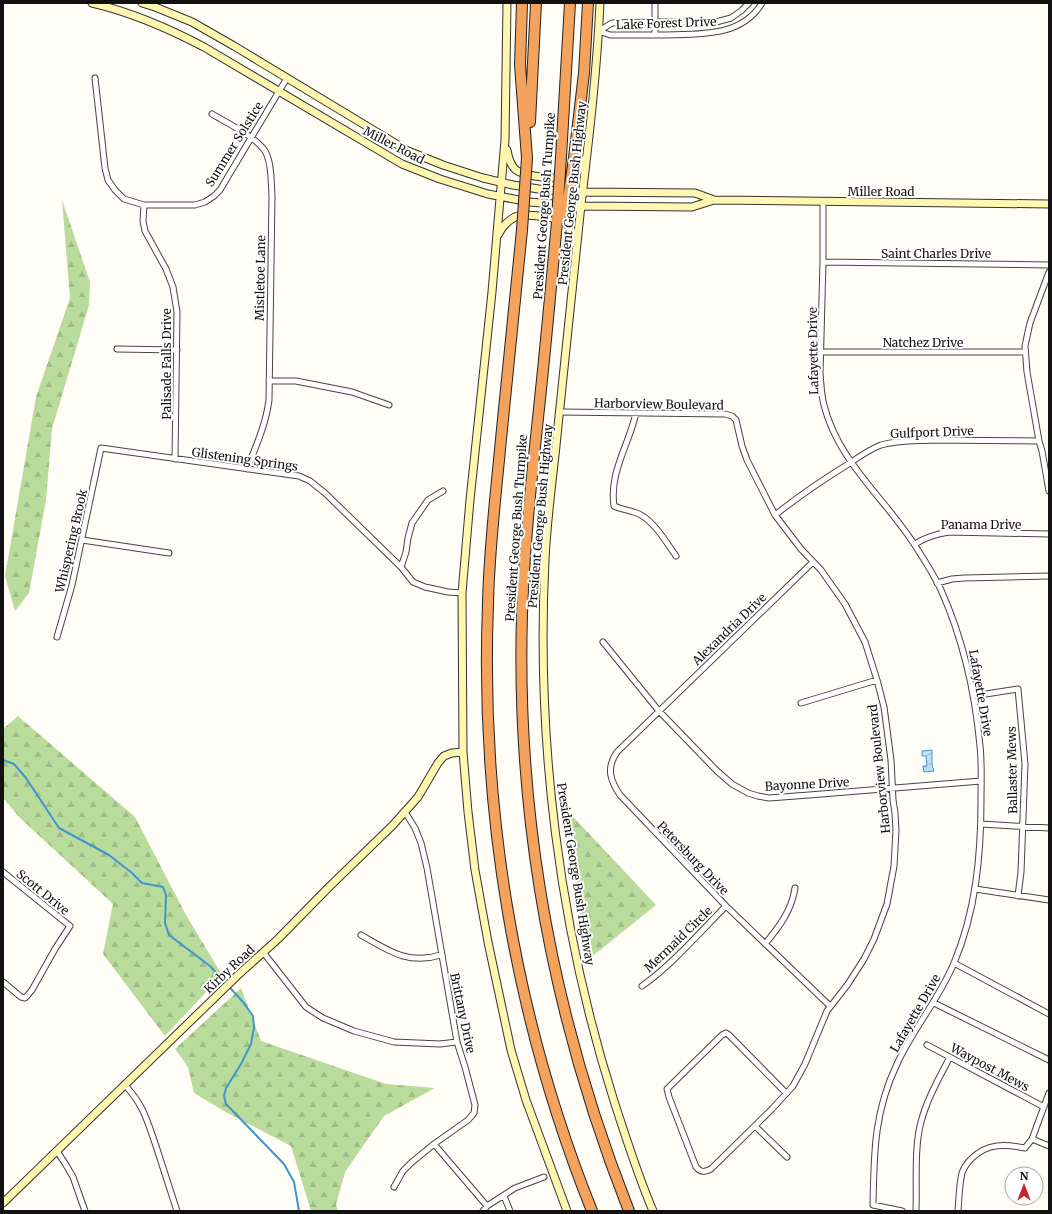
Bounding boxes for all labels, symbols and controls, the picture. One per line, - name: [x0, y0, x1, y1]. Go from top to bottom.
- street label: Lake Forest Drive: [616, 14, 716, 32]
- street label: Summer Solstice: [202, 99, 266, 189]
- street label: President George Bush Highway: [555, 100, 589, 286]
- street label: President George Bush Turnpike: [530, 112, 558, 300]
- street label: Miller Road: [361, 123, 427, 167]
- street label: Miller Road: [848, 184, 914, 199]
- street label: Mistletoe Lane: [252, 235, 268, 321]
- street label: Saint Charles Drive: [881, 246, 991, 261]
- street label: Lafayette Drive: [805, 307, 821, 395]
- street label: Palisade Falls Drive: [159, 308, 174, 420]
- street label: Natchez Drive: [883, 335, 963, 350]
- street label: Harborview Boulevard: [594, 395, 724, 413]
- street label: President George Bush Highway: [524, 423, 556, 609]
- street label: Gulfport Drive: [890, 423, 974, 441]
- street label: President George Bush Turnpike: [502, 434, 530, 622]
- street label: Glistening Springs: [191, 444, 299, 474]
- street label: Whispering Brook: [52, 487, 90, 595]
- street label: Panama Drive: [941, 517, 1021, 532]
- street label: Alexandria Drive: [688, 590, 769, 669]
- street label: Lafayette Drive: [966, 649, 996, 737]
- street label: Harborview Boulevard: [865, 704, 893, 834]
- street label: Ballaster Mews: [1004, 726, 1020, 814]
- street label: Bayonne Drive: [764, 774, 850, 794]
- street label: President George Bush Highway: [554, 782, 598, 966]
- street label: Petersburg Drive: [654, 818, 732, 898]
- street label: Scott Drive: [14, 866, 72, 918]
- street label: Mermaid Circle: [641, 903, 715, 975]
- street label: Kirby Road: [201, 942, 257, 996]
- street label: Brittany Drive: [447, 971, 479, 1055]
- street label: Lafayette Drive: [887, 971, 943, 1055]
- street label: Waypost Mews: [947, 1039, 1032, 1094]
- north arrow: [1004, 1166, 1044, 1206]
- text: N: [1020, 1169, 1029, 1183]

